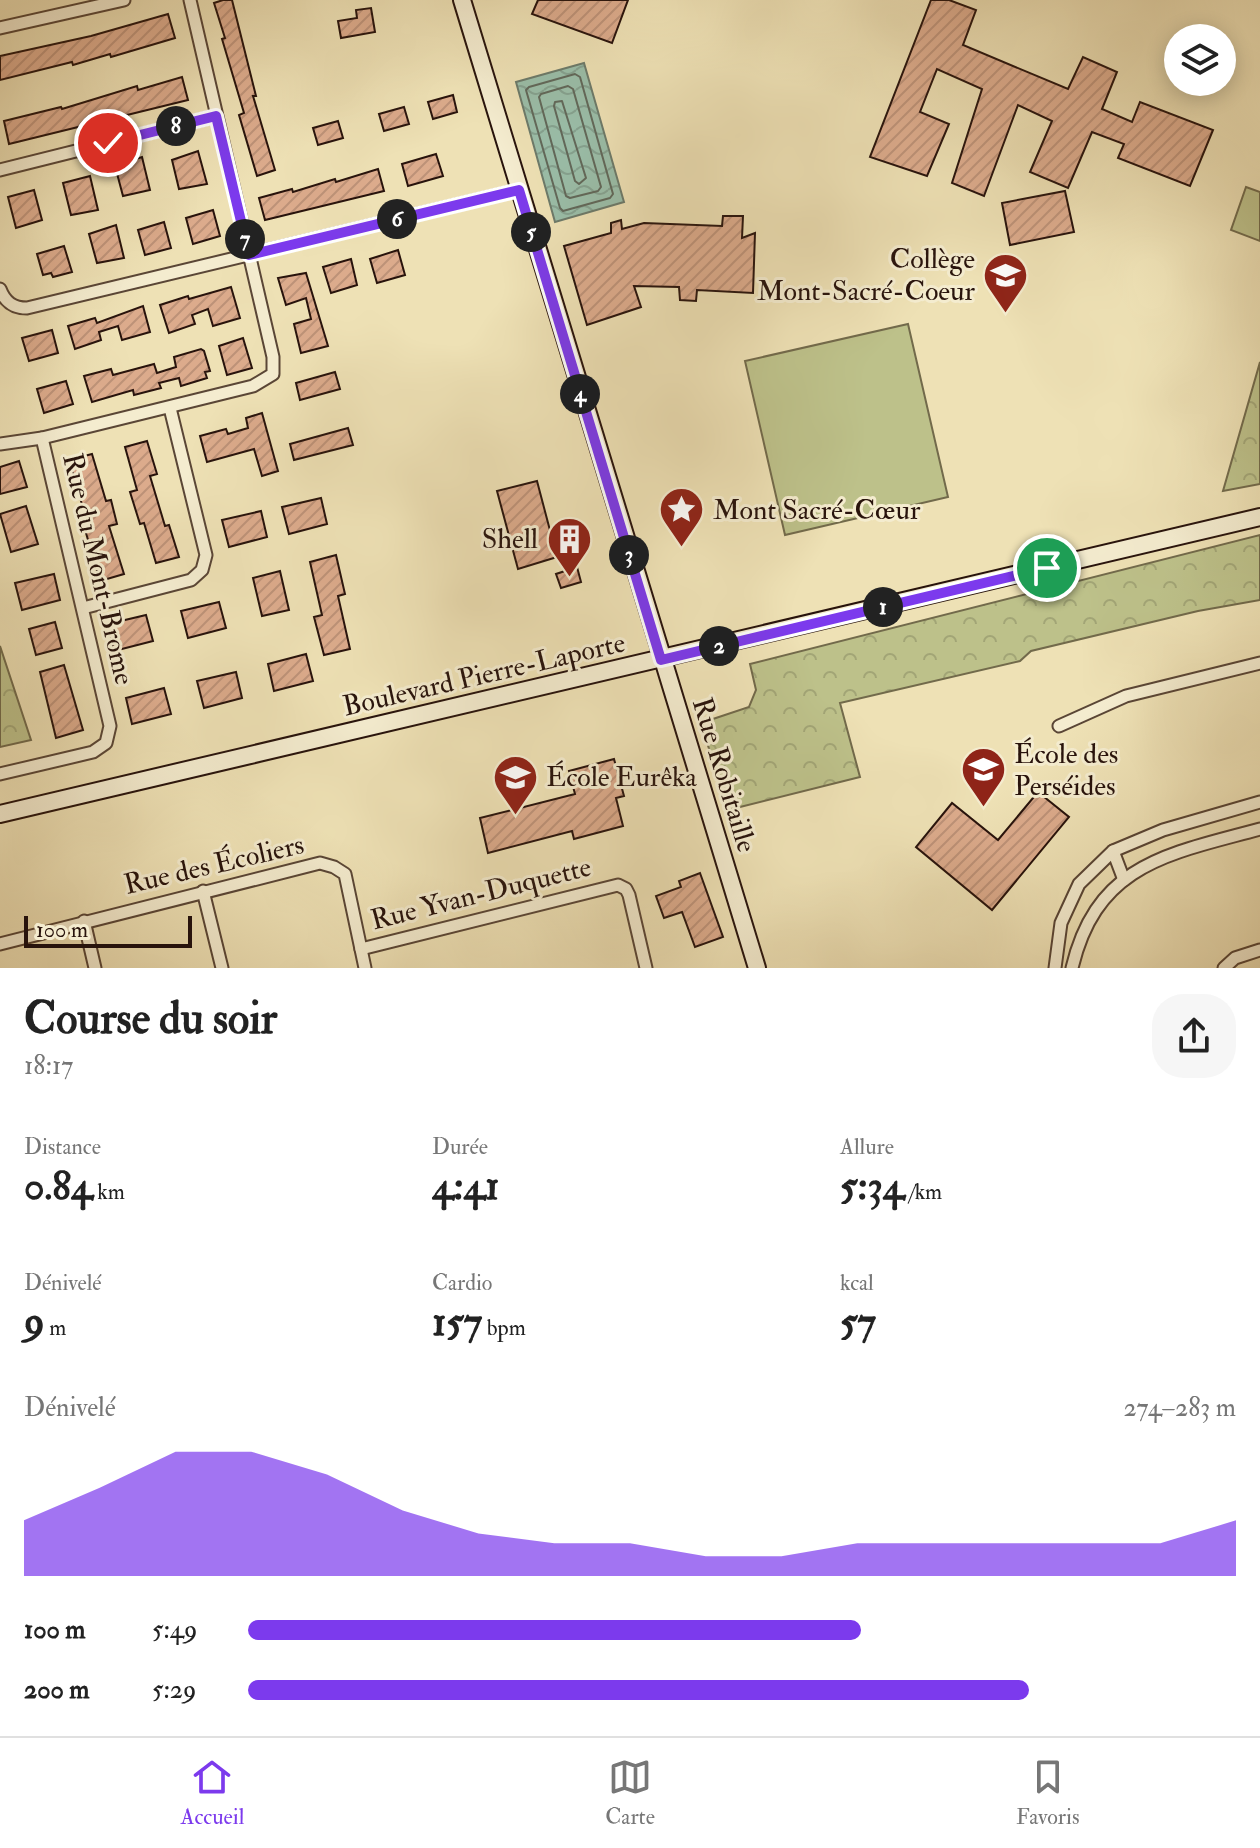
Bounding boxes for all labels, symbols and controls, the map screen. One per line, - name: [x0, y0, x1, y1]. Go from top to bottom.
- map controls: [1164, 24, 1236, 96]
- button: layers: [1164, 24, 1236, 96]
- pin: 8: [156, 106, 196, 146]
- pin: [74, 109, 142, 177]
- text: 8: [171, 112, 181, 140]
- icon: check: [86, 121, 130, 165]
- pin: 6: [377, 199, 417, 239]
- text: 6: [391, 205, 403, 233]
- pin: 5: [511, 212, 551, 252]
- text: 5: [526, 218, 536, 246]
- pin: 7: [225, 219, 265, 259]
- text: 7: [240, 225, 250, 253]
- place label: Collège Mont-Sacré-Coeur: [757, 242, 976, 309]
- school or university icon: Collège Mont-Sacré-Coeur: [982, 251, 1030, 314]
- pin: 4: [560, 374, 600, 414]
- text: 4: [574, 380, 586, 408]
- street label: Rue du Mont-Brome: [54, 450, 142, 688]
- place icon: Mont Sacré-Cœur: [658, 486, 706, 549]
- place label: Mont Sacré-Cœur: [713, 493, 921, 528]
- building icon: Shell: [545, 515, 593, 578]
- place label: Shell: [482, 522, 538, 557]
- pin: [1013, 534, 1081, 602]
- pin: 3: [609, 535, 649, 575]
- text: 3: [625, 541, 633, 569]
- icon: arrive: [1025, 546, 1069, 590]
- pin: 1: [863, 587, 903, 627]
- text: 1: [879, 593, 887, 621]
- street label: Boulevard Pierre-Laporte: [339, 625, 629, 725]
- pin: 2: [699, 626, 739, 666]
- text: 2: [713, 632, 725, 660]
- street label: Rue Robitaille: [684, 693, 764, 857]
- place label: École des Perséides: [1014, 737, 1118, 804]
- school or university icon: École des Perséides: [959, 746, 1007, 809]
- school or university icon: École Eurêka: [491, 753, 539, 816]
- place label: École Eurêka: [546, 760, 697, 795]
- street label: Rue des Écoliers: [121, 827, 307, 903]
- street label: Rue Yvan-Duquette: [367, 850, 595, 938]
- scale bar: [24, 912, 192, 948]
- text: 100 m: [36, 916, 88, 944]
- text: Course du soir: [24, 992, 277, 1047]
- button: share: [1152, 994, 1236, 1078]
- text: 18:17: [24, 1050, 73, 1082]
- text: Distance: [24, 1133, 101, 1161]
- text: Durée: [432, 1133, 488, 1161]
- text: Allure: [840, 1133, 894, 1161]
- text: 0.84: [24, 1161, 93, 1212]
- text: 4:41: [432, 1161, 499, 1212]
- text: 5:34: [840, 1161, 904, 1212]
- text: km: [93, 1178, 125, 1206]
- text: /km: [904, 1178, 942, 1206]
- text: Dénivelé: [24, 1269, 101, 1297]
- text: Cardio: [432, 1269, 492, 1297]
- text: kcal: [840, 1269, 874, 1297]
- text: 9: [24, 1297, 45, 1348]
- text: 157: [432, 1297, 482, 1348]
- text: 57: [840, 1297, 876, 1348]
- text: m: [45, 1314, 66, 1342]
- text: bpm: [482, 1314, 526, 1342]
- text: Dénivelé: [24, 1392, 116, 1424]
- text: 274–283 m: [1123, 1392, 1236, 1424]
- text: 100 m: [24, 1614, 85, 1646]
- text: 5:49: [152, 1614, 197, 1646]
- text: 200 m: [24, 1674, 89, 1706]
- text: 5:29: [152, 1674, 196, 1706]
- tab: Accueil: [181, 1755, 244, 1831]
- tab: Carte: [605, 1755, 655, 1831]
- tab: Favoris: [1016, 1755, 1079, 1831]

